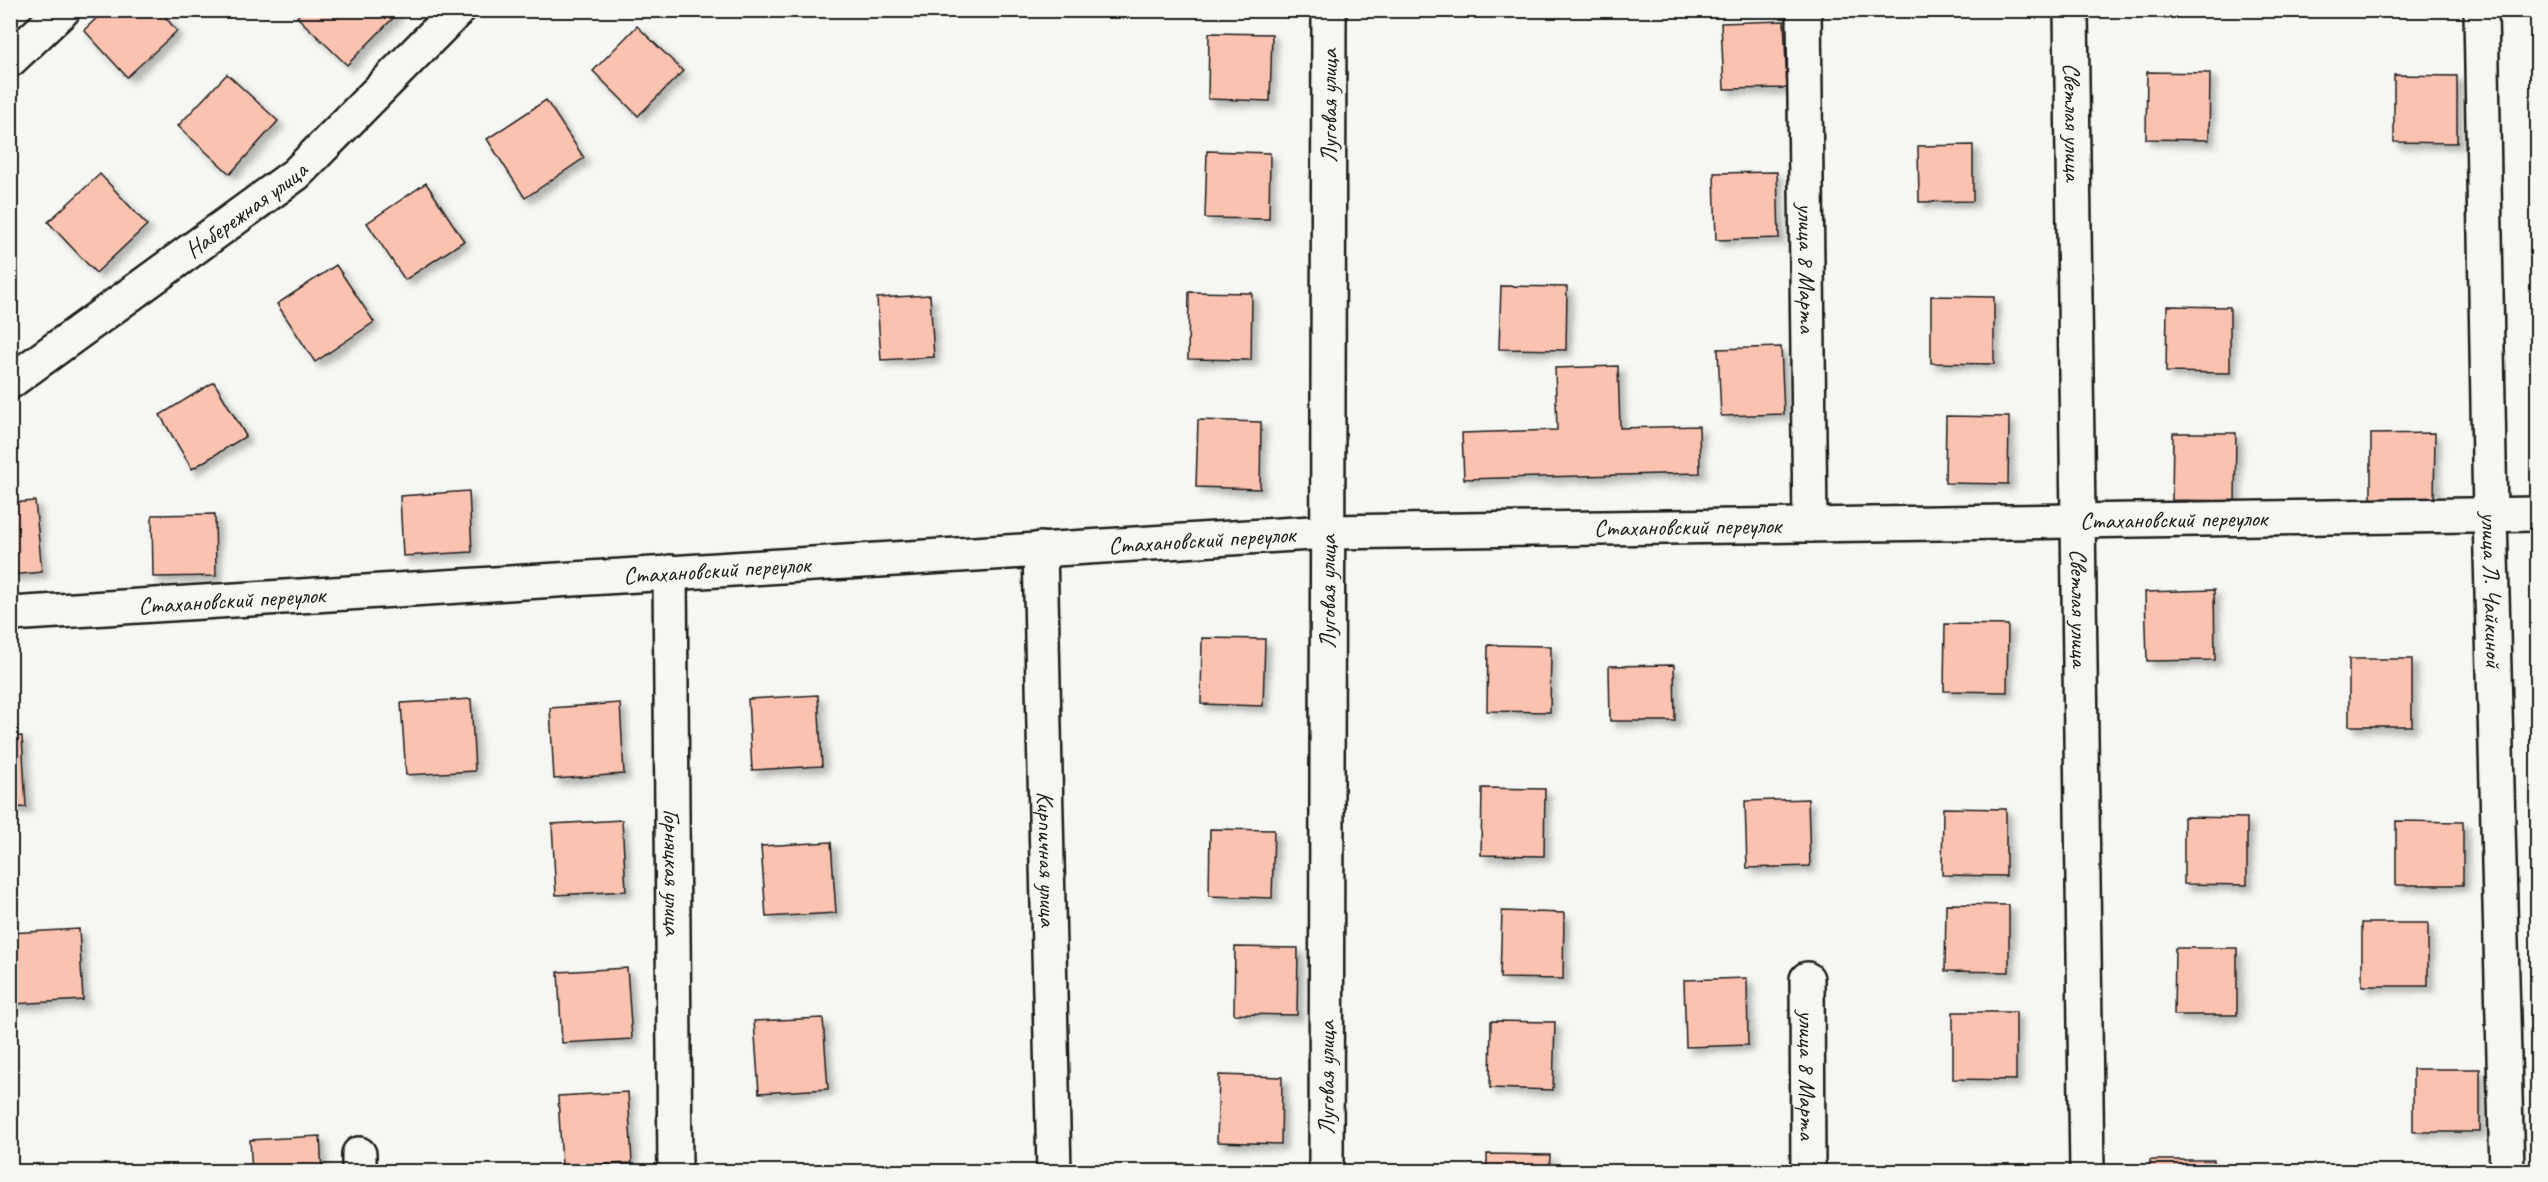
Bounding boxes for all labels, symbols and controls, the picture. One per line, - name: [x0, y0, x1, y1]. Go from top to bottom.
- street label: Луговая улица: [1314, 47, 1344, 163]
- street label: Светлая улица: [2057, 63, 2088, 183]
- street label: Набережная улица: [179, 155, 315, 265]
- street label: улица 8 Марта: [1791, 201, 1823, 334]
- street label: Стахановский переулок: [2080, 503, 2269, 536]
- street label: Стахановский переулок: [1594, 510, 1783, 543]
- street label: улица Л. Чайкиной: [2475, 510, 2509, 670]
- street label: Стахановский переулок: [1107, 519, 1298, 561]
- street label: Луговая улица: [1312, 533, 1343, 649]
- street label: Стахановский переулок: [622, 549, 813, 591]
- street label: Светлая улица: [2063, 549, 2095, 669]
- street label: Стахановский переулок: [137, 579, 328, 621]
- street label: Кирпичная улица: [1030, 791, 1064, 928]
- street label: Горняцкая улица: [657, 809, 688, 937]
- street label: улица 8 Марта: [1792, 1008, 1823, 1141]
- street label: Луговая улица: [1311, 1019, 1341, 1135]

